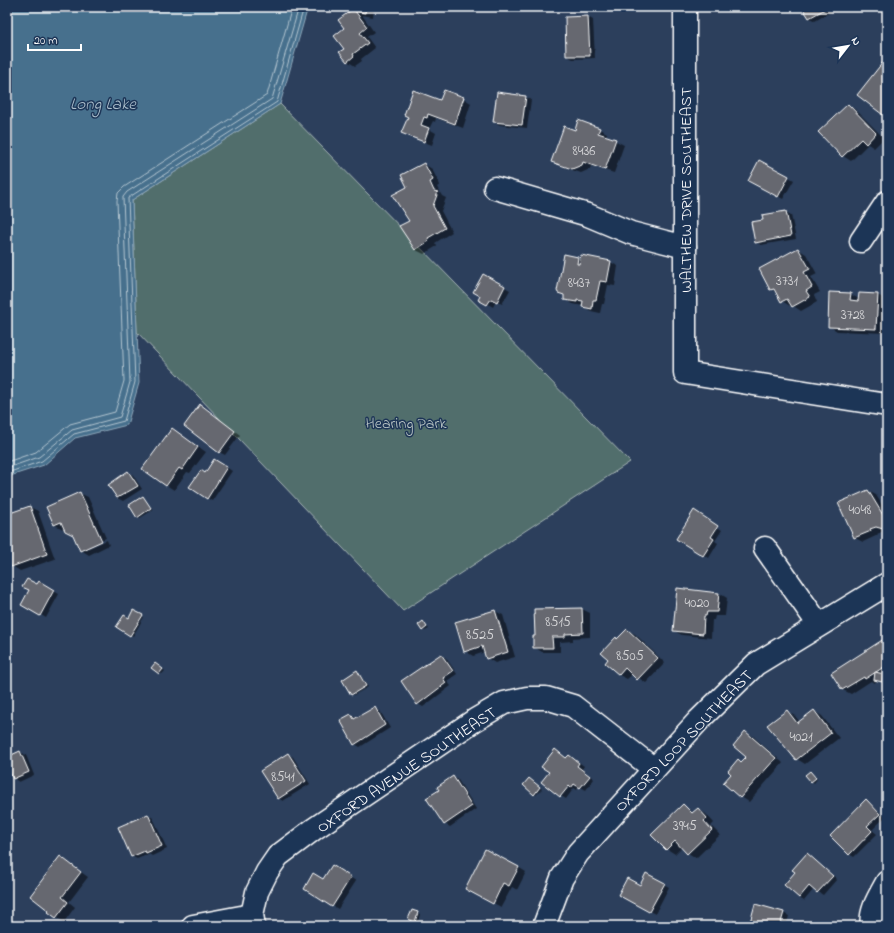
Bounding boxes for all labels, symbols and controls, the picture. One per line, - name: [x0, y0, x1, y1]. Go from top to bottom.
- scale bar: [28, 26, 81, 52]
- north arrow: [828, 26, 868, 66]
- text: 20 m: [34, 32, 57, 50]
- text: N: [847, 34, 864, 49]
- street label: WALTHEW DRIVE SOUTHEAST: [675, 87, 699, 293]
- water label: Long Lake: [70, 92, 137, 118]
- house number: 8436: [573, 141, 595, 162]
- house number: 3731: [776, 271, 798, 292]
- house number: 8437: [568, 273, 591, 294]
- house number: 3728: [841, 305, 865, 326]
- park label: Hearing Park: [366, 412, 447, 436]
- house number: 4048: [849, 500, 871, 521]
- house number: 4020: [685, 593, 709, 614]
- house number: 8515: [545, 612, 571, 633]
- house number: 8525: [466, 625, 494, 646]
- house number: 8505: [616, 646, 644, 667]
- street label: OXFORD LOOP SOUTHEAST: [610, 665, 759, 818]
- street label: OXFORD AVENUE SOUTHEAST: [312, 701, 502, 840]
- house number: 4021: [789, 727, 813, 748]
- house number: 8541: [271, 767, 295, 788]
- house number: 3945: [673, 816, 697, 837]

